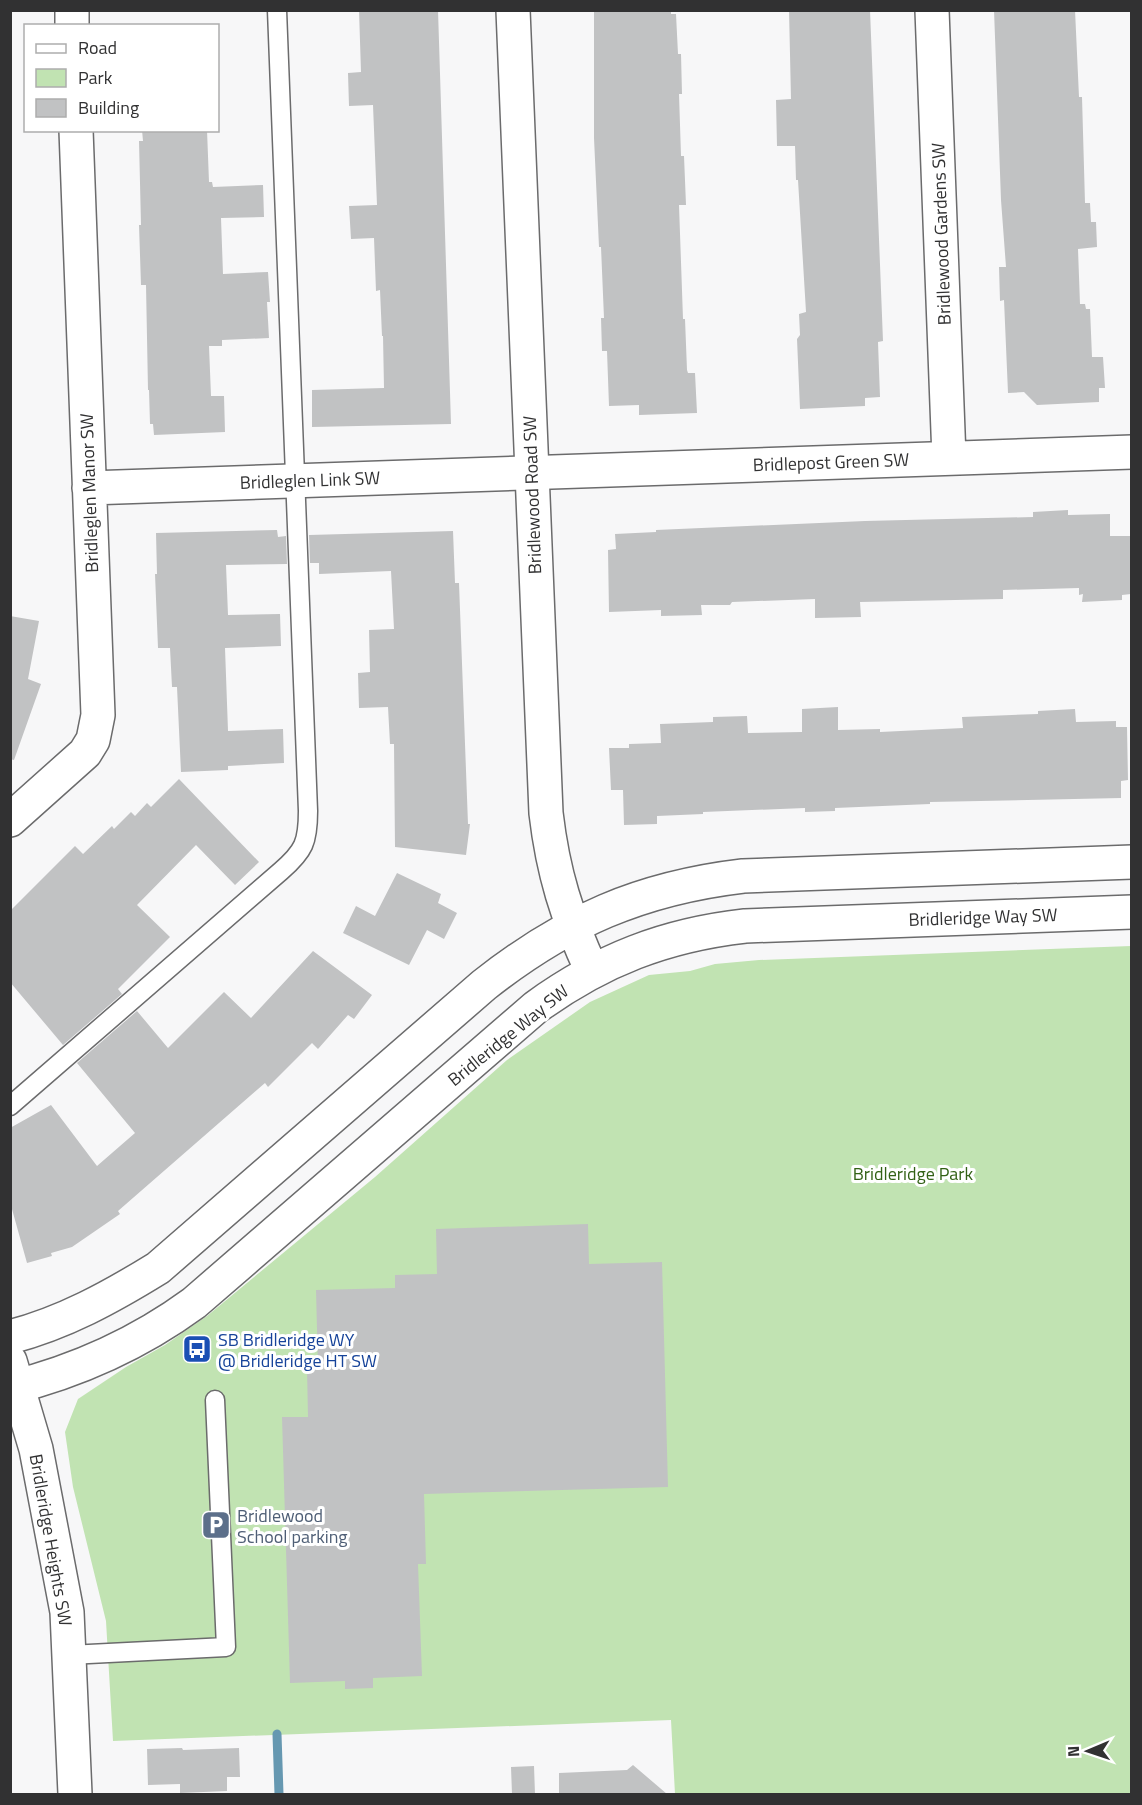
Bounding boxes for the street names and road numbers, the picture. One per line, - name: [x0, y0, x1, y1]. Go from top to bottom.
- street label: Bridlewood Gardens SW: [924, 142, 958, 326]
- street label: Bridleglen Manor SW: [73, 413, 105, 573]
- street label: Bridlewood Road SW: [516, 415, 548, 575]
- street label: Bridlepost Green SW: [752, 446, 910, 478]
- street label: Bridleglen Link SW: [239, 464, 381, 496]
- street label: Bridleridge Way SW: [908, 901, 1058, 933]
- street label: Bridleridge Way SW: [442, 978, 574, 1092]
- street label: Bridleridge Heights SW: [23, 1452, 79, 1628]

